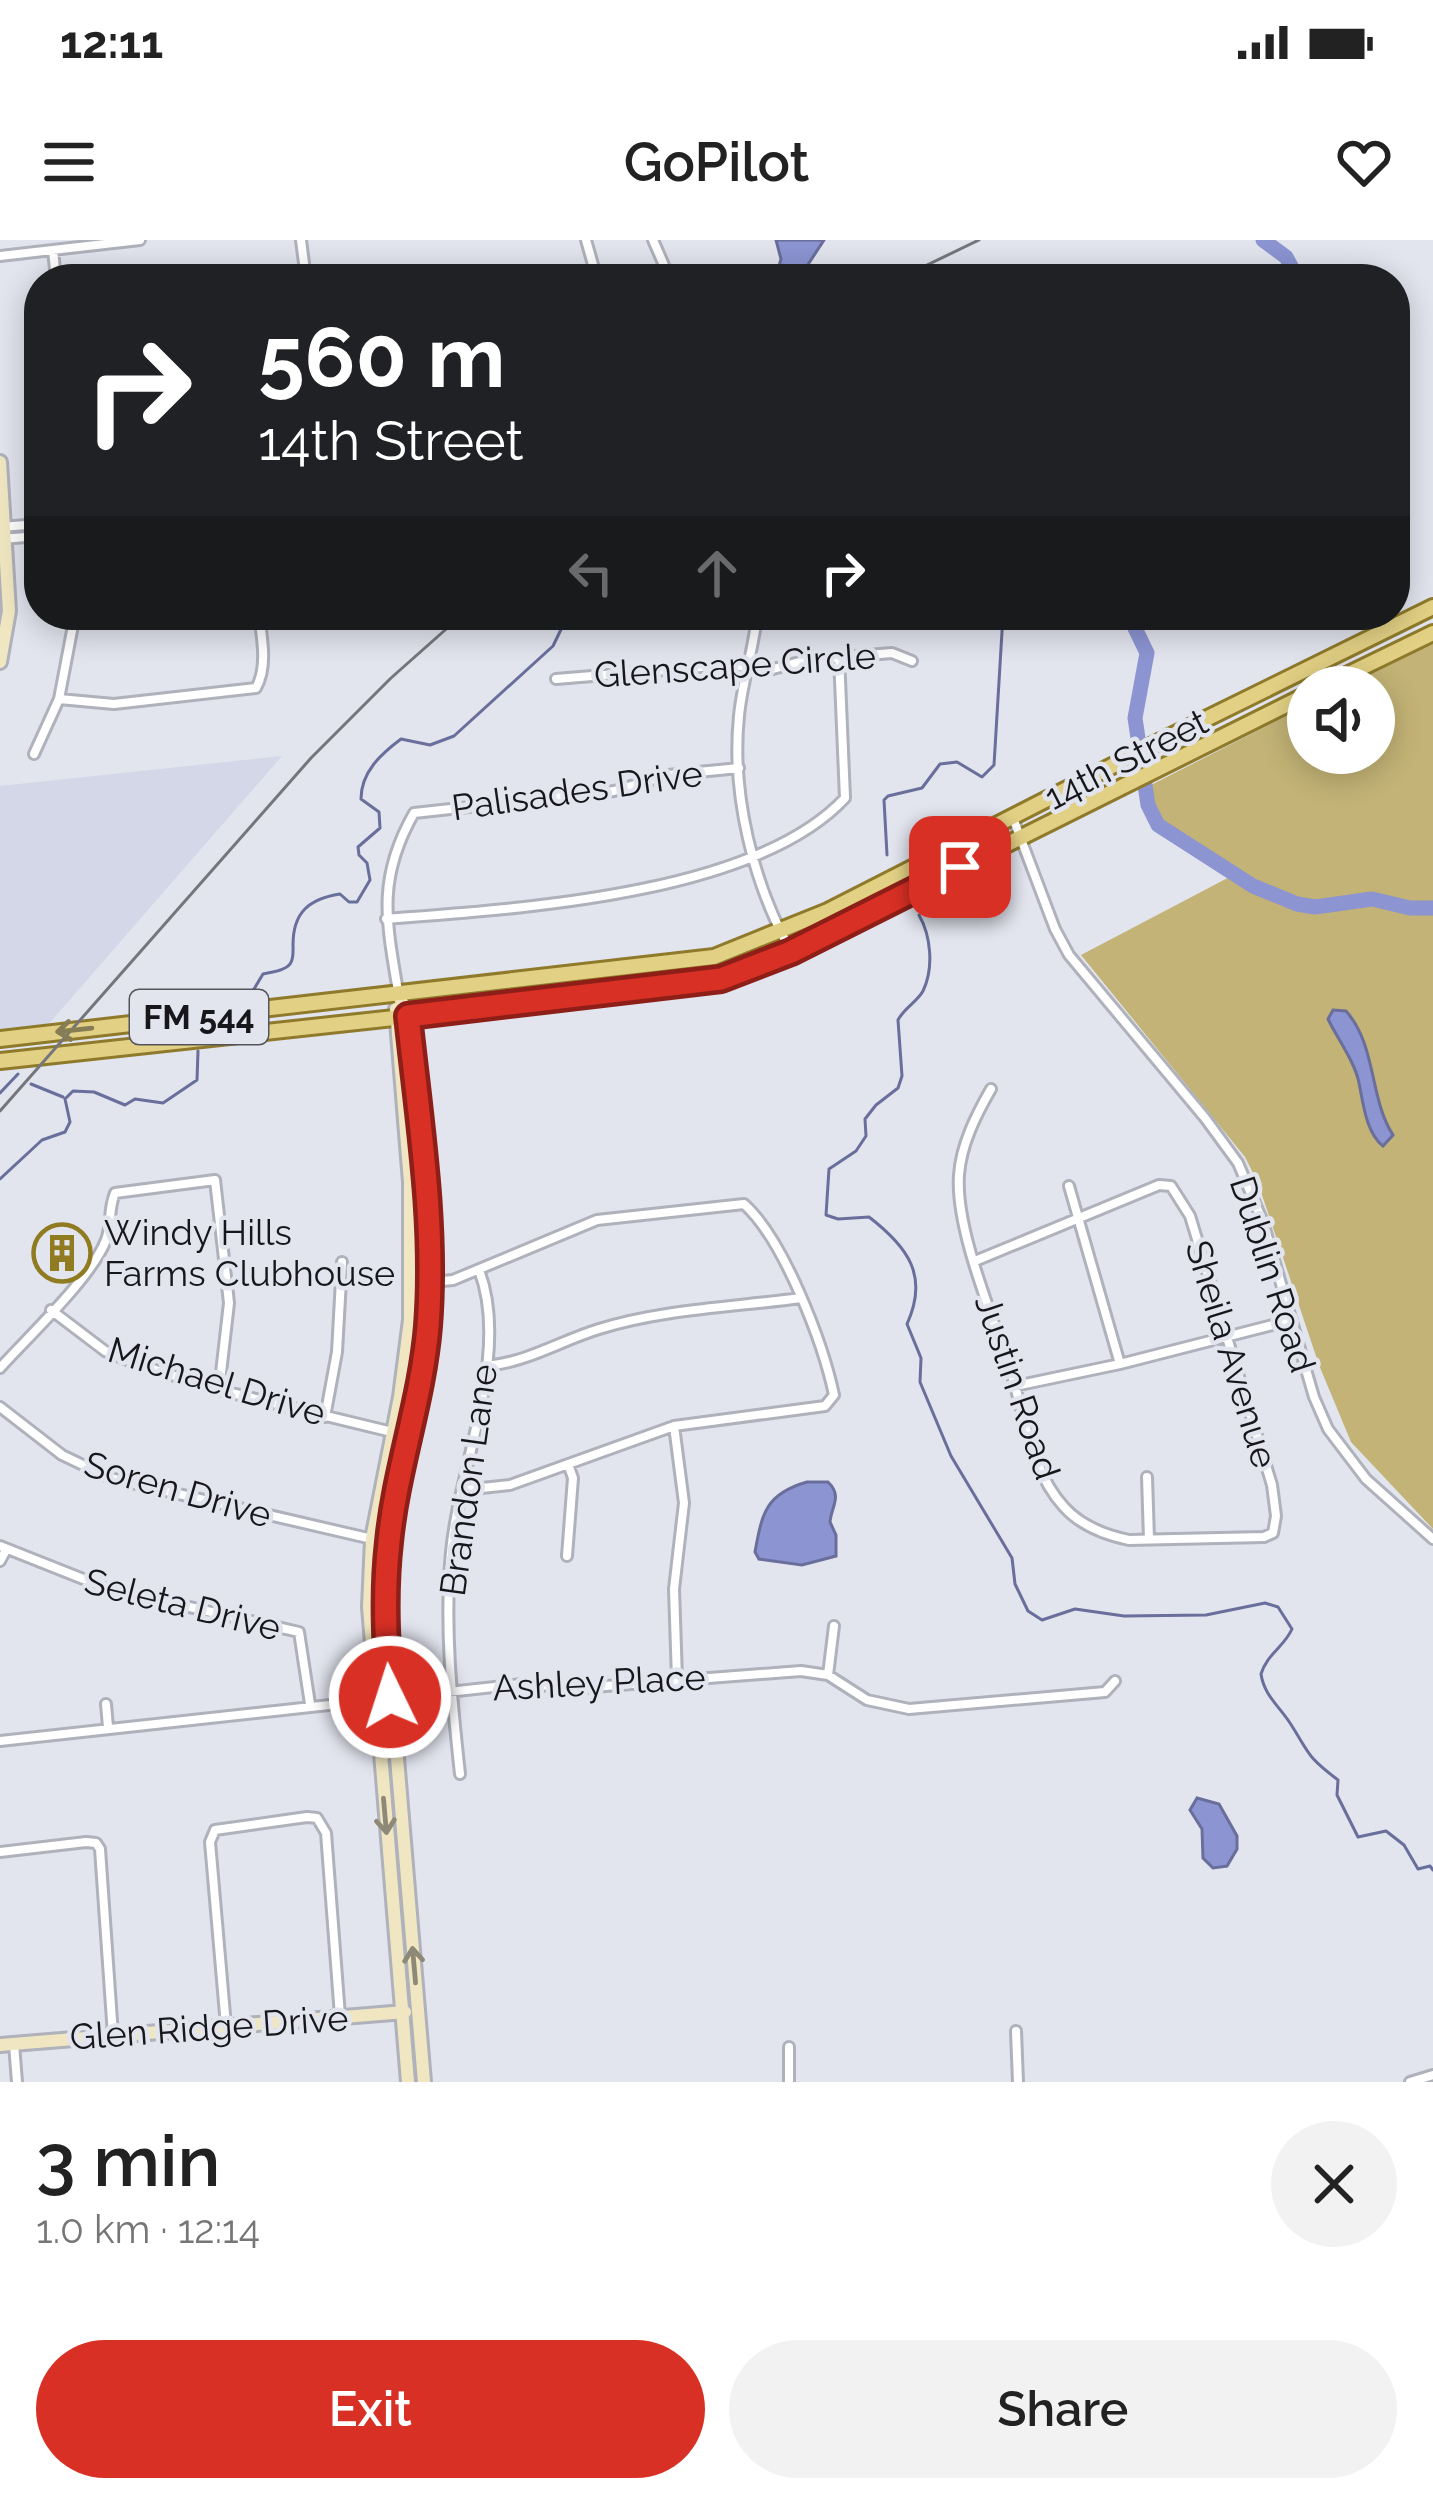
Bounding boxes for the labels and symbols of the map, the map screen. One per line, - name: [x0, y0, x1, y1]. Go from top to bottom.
- street label: Glenscape Circle: [593, 634, 877, 696]
- street label: 14th Street: [1038, 700, 1214, 818]
- street label: Palisades Drive: [449, 752, 705, 828]
- pin: [909, 816, 1011, 918]
- road number: FM 544: [130, 990, 268, 1044]
- one-way arrow: [55, 1020, 94, 1042]
- street label: Dublin Road: [1222, 1171, 1324, 1377]
- place label: Windy Hills Farms Clubhouse: [104, 1211, 395, 1294]
- building icon: Windy Hills Farms Clubhouse: [31, 1222, 93, 1284]
- street label: Sheila Avenue: [1177, 1235, 1287, 1473]
- street label: Justin Road: [967, 1289, 1069, 1485]
- street label: Michael Drive: [103, 1328, 331, 1434]
- street label: Brandon Lane: [431, 1361, 505, 1599]
- street label: Soren Drive: [80, 1442, 276, 1536]
- street label: Seleta Drive: [81, 1559, 285, 1649]
- position arrow: [327, 1634, 453, 1760]
- street label: Ashley Place: [492, 1655, 706, 1709]
- one-way arrow: [374, 1796, 397, 1835]
- one-way arrow: [402, 1946, 425, 1985]
- street label: Glen Ridge Drive: [68, 1996, 350, 2058]

